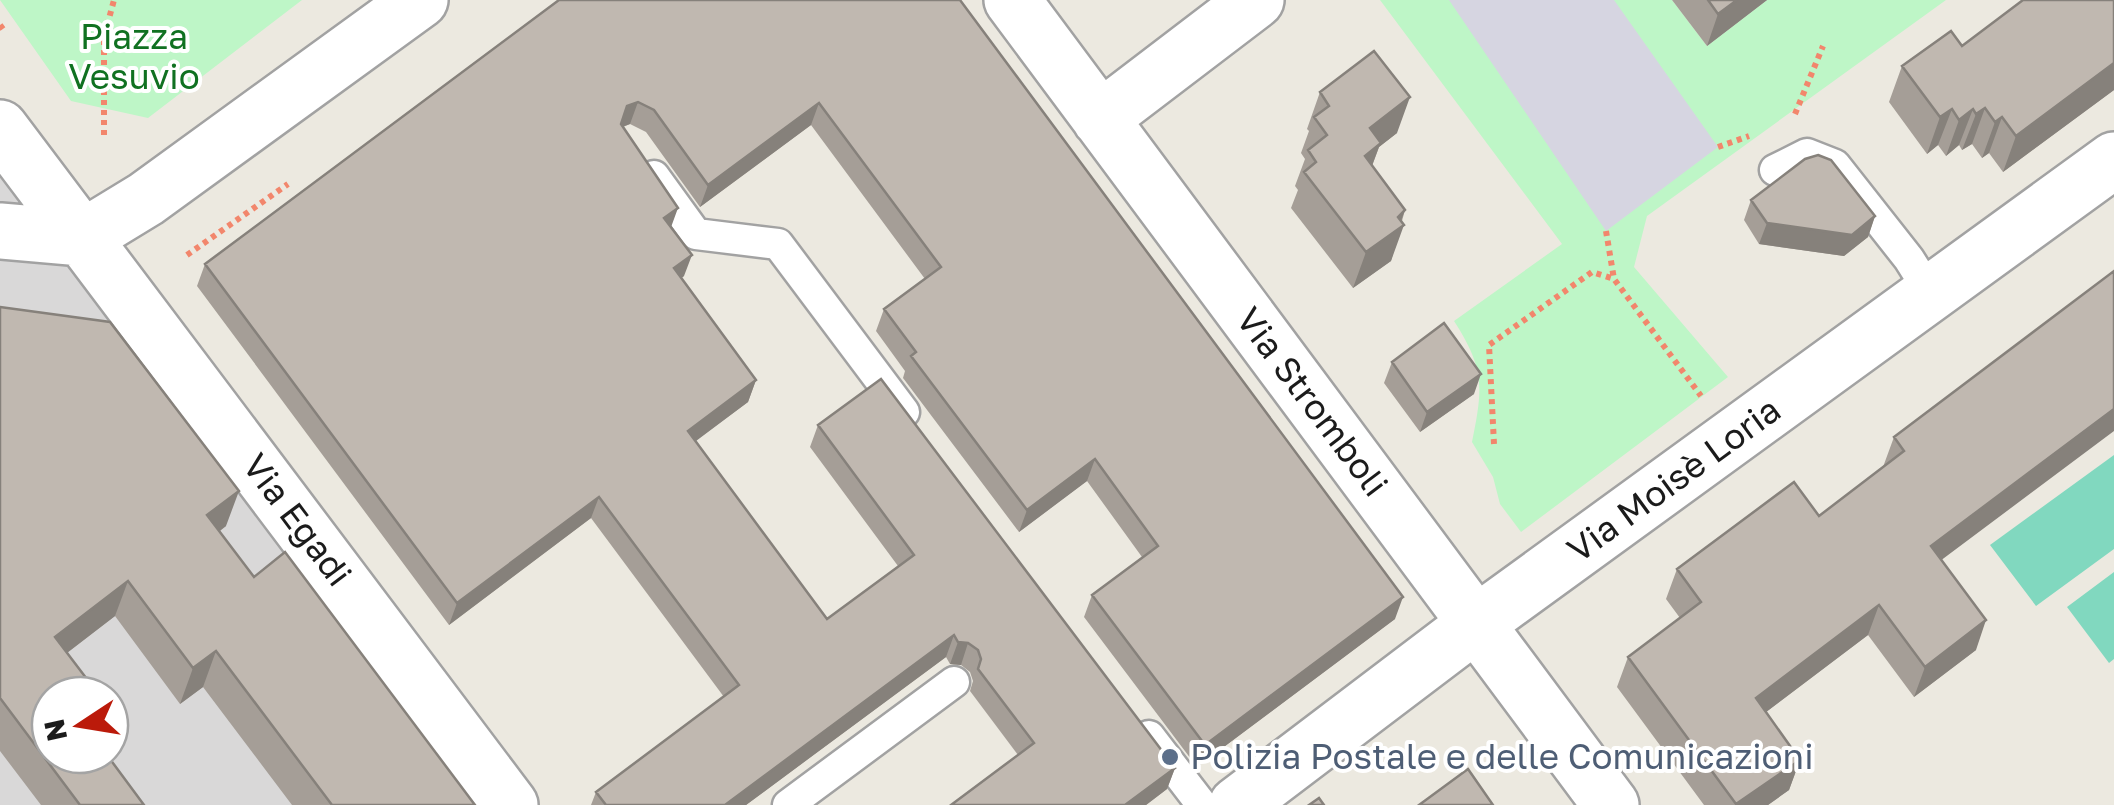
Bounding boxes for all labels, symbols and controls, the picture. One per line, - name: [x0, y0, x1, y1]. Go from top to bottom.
- park label: Piazza Vesuvio: [68, 15, 200, 97]
- street label: Via Stromboli: [1228, 299, 1397, 504]
- street label: Via Moisè Loria: [1559, 388, 1788, 570]
- street label: Via Egadi: [235, 445, 361, 594]
- north arrow: [30, 675, 130, 775]
- text: N: [37, 716, 73, 744]
- place label: Polizia Postale e delle Comunicazioni: [1190, 735, 1814, 777]
- marker: Polizia Postale e delle Comunicazioni: [1159, 746, 1181, 768]

